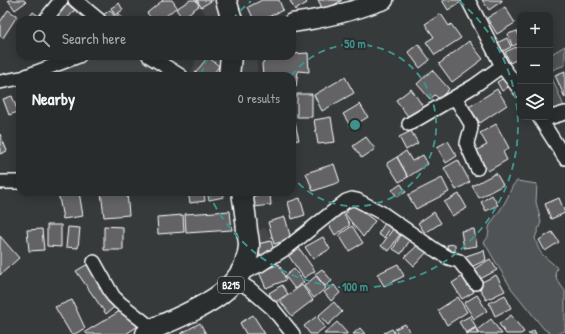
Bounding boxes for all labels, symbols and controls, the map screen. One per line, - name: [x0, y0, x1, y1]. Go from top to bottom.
- map controls: [517, 12, 553, 120]
- button: +: [517, 12, 553, 48]
- search box: [16, 16, 296, 60]
- icon: search: [30, 27, 52, 49]
- text: Search here: [62, 28, 126, 49]
- text: 50 m: [344, 35, 366, 52]
- button: −: [517, 48, 553, 84]
- button: layers: [517, 84, 553, 120]
- text: Nearby: [32, 87, 75, 110]
- text: 0 results: [238, 89, 280, 107]
- centre of rings: [348, 118, 362, 132]
- road number: B215: [218, 277, 244, 293]
- text: 100 m: [342, 278, 368, 295]

